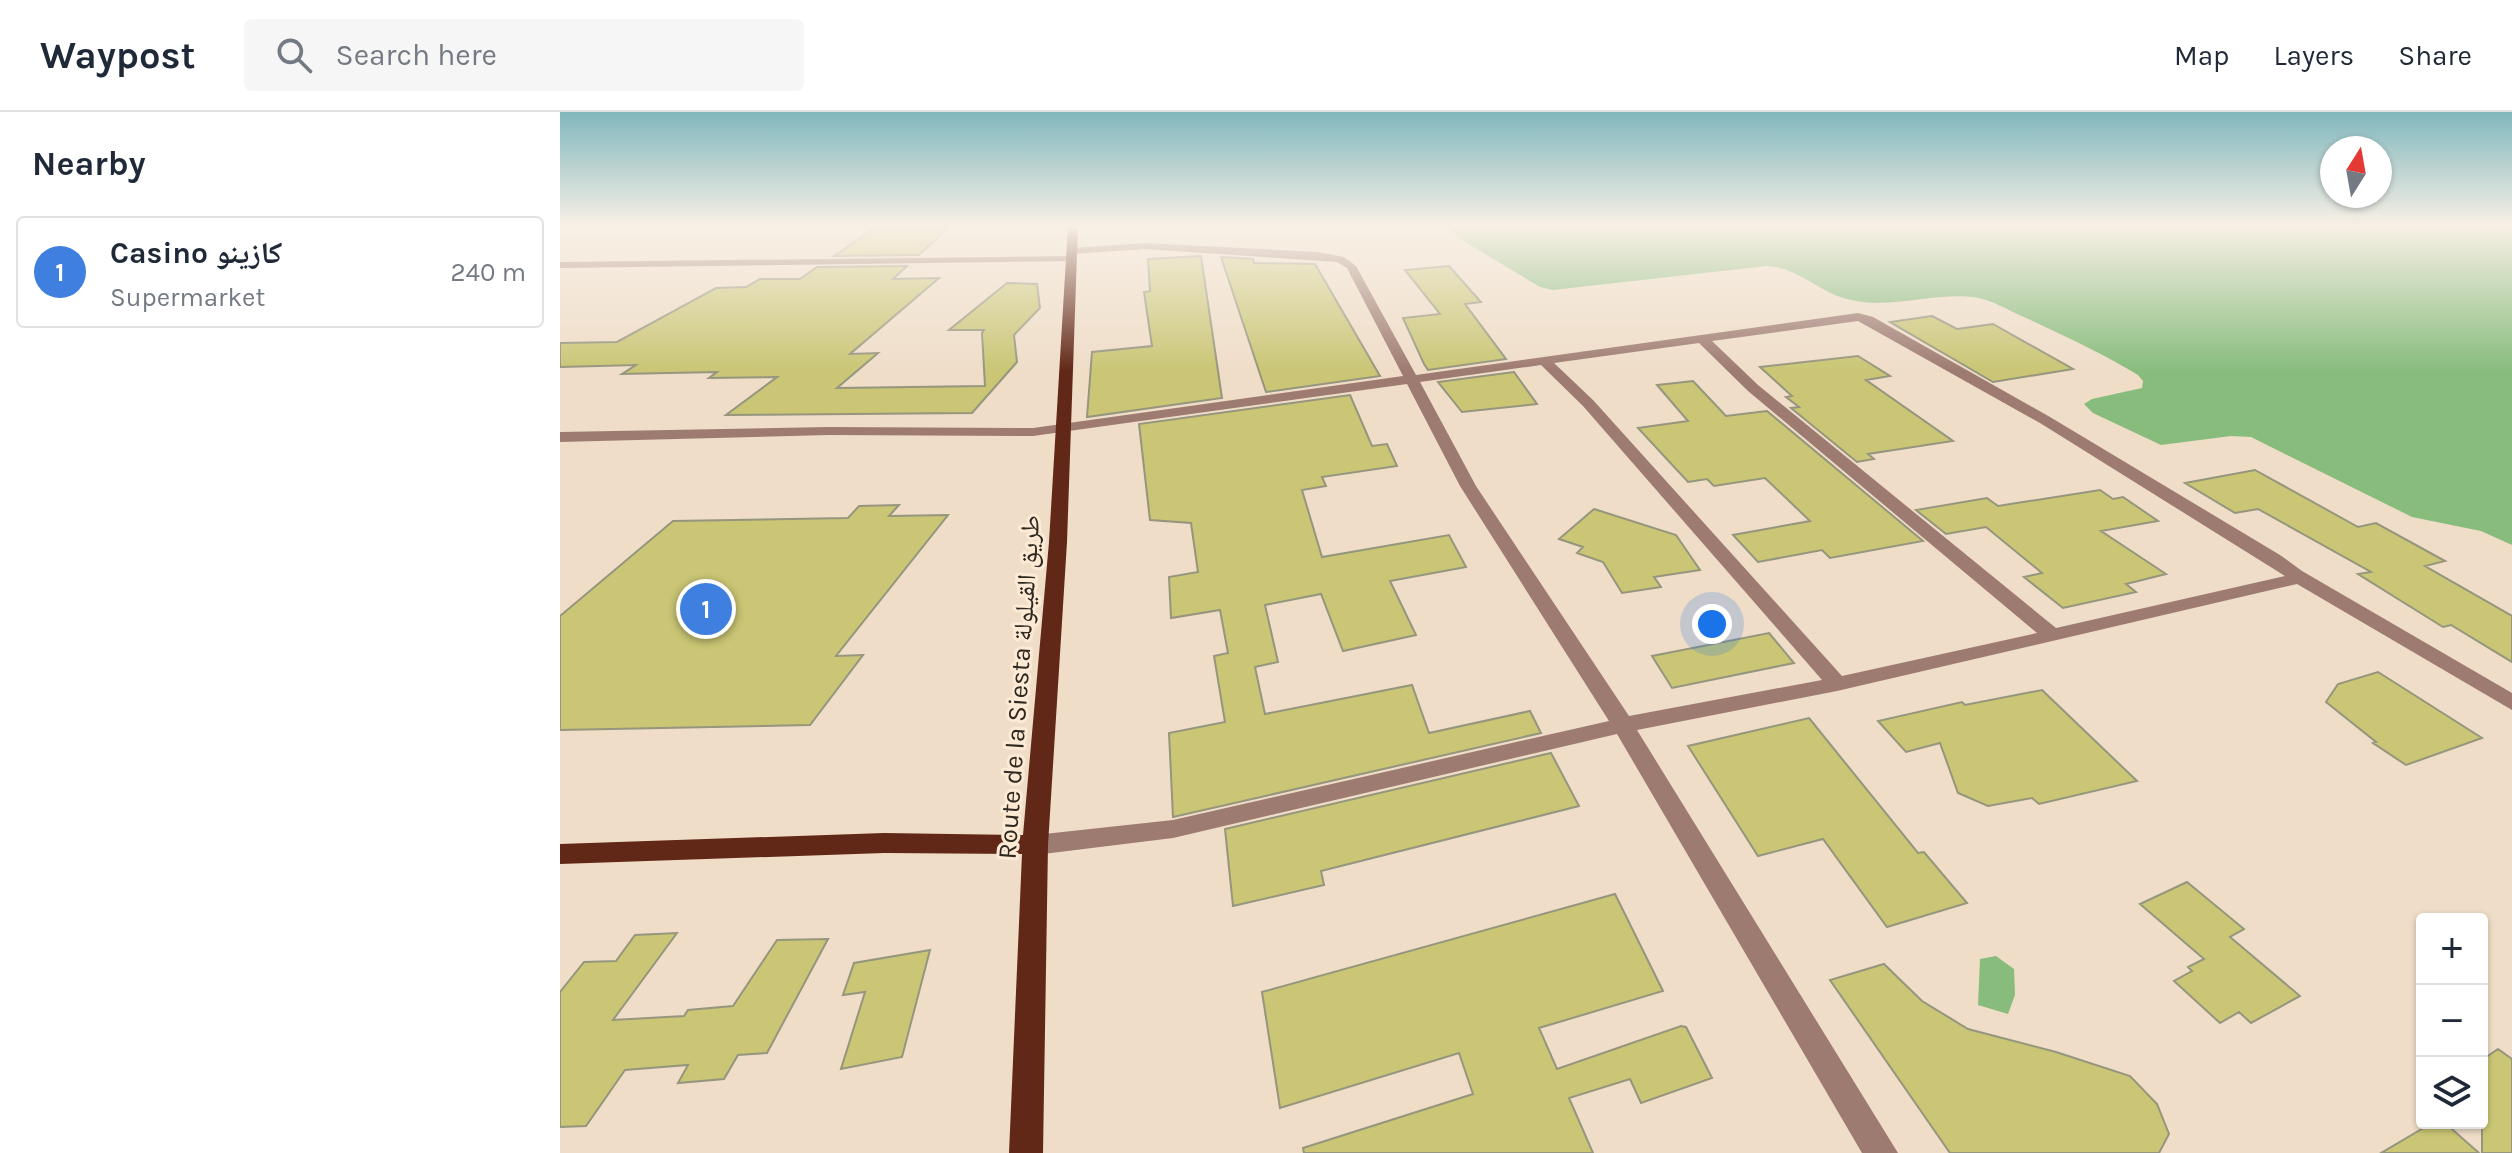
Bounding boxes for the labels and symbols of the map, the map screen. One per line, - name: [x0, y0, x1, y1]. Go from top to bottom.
- north arrow: [2320, 136, 2392, 208]
- street label: Route de la Siesta طريق القيلولة: [992, 514, 1046, 860]
- pin: 1: [680, 579, 732, 639]
- your location: [1692, 604, 1732, 644]

